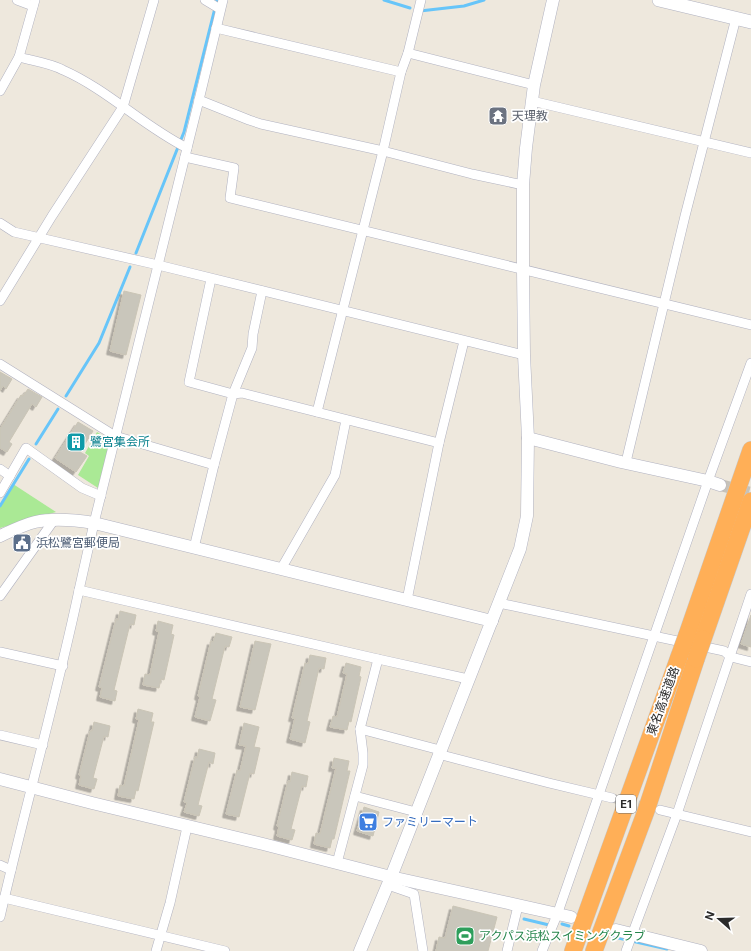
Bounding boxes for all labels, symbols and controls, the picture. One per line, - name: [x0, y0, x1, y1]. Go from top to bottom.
- temple icon: 天理教: [487, 105, 509, 127]
- place label: 天理教: [512, 108, 548, 123]
- building icon: 鷺宮集会所: [65, 431, 87, 453]
- place label: 鷺宮集会所: [90, 434, 150, 449]
- public building icon: 浜松鷺宮郵便局: [11, 532, 33, 554]
- place label: 浜松鷺宮郵便局: [36, 535, 120, 550]
- street label: 東名高速道路: [643, 664, 682, 737]
- road number: E1: [616, 795, 636, 813]
- supermarket icon: ファミリーマート: [357, 811, 379, 833]
- place label: ファミリーマート: [382, 814, 478, 829]
- north arrow: [699, 899, 739, 939]
- text: N: [702, 909, 718, 922]
- sports icon: アクパス浜松スイミングクラブ: [454, 925, 476, 947]
- place label: アクパス浜松スイミングクラブ: [479, 928, 646, 943]

